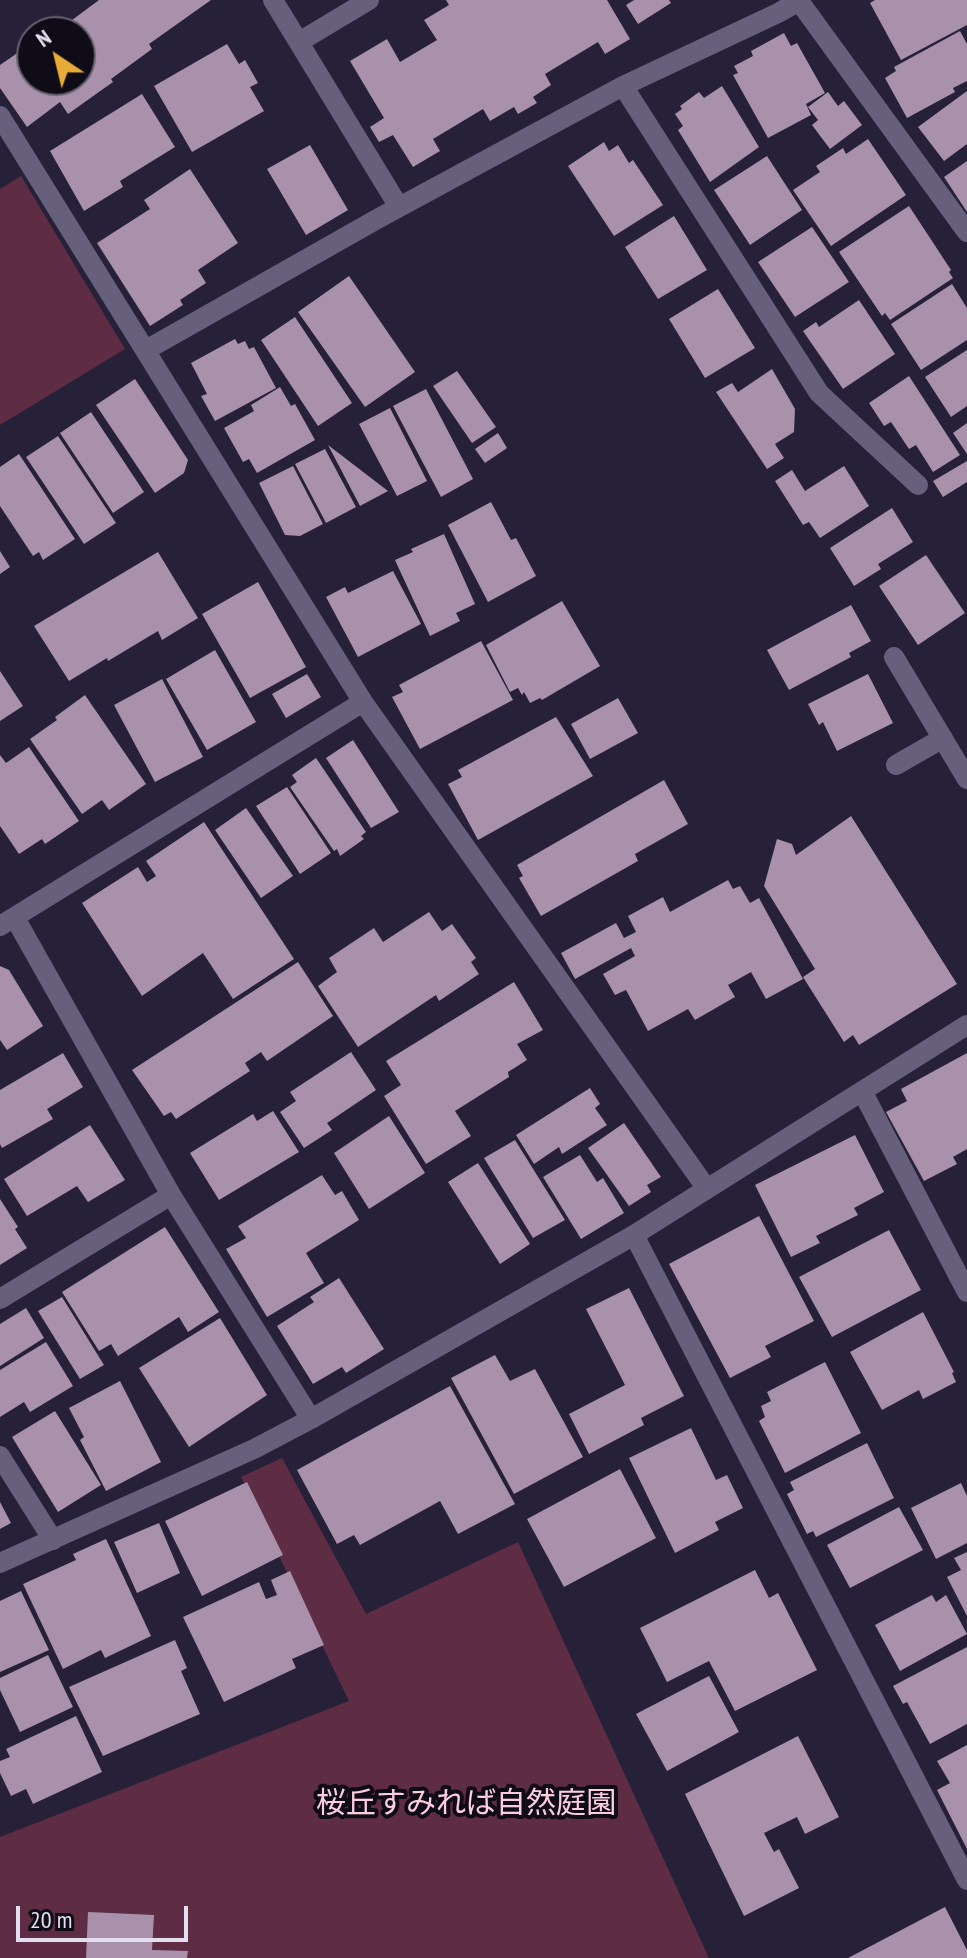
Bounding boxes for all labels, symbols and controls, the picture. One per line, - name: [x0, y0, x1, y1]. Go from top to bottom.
- north arrow: [16, 16, 96, 96]
- text: N: [30, 23, 56, 53]
- park label: 桜丘すみれば自然庭園: [316, 1786, 616, 1822]
- scale bar: [20, 1890, 192, 1940]
- text: 20 m: [30, 1904, 72, 1935]

